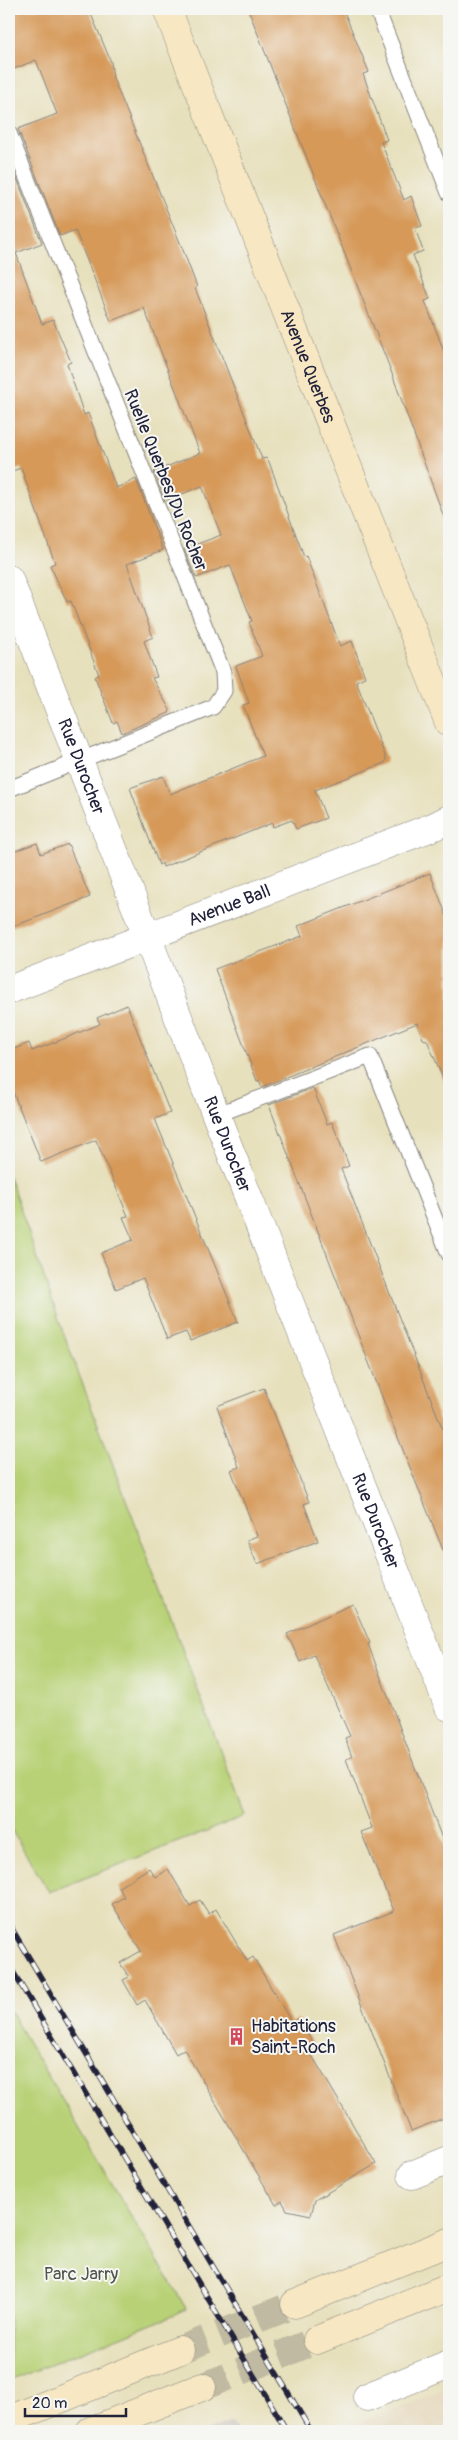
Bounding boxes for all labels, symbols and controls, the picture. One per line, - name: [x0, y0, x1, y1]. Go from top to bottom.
- street label: Avenue Querbes: [275, 306, 340, 427]
- street label: Ruelle Querbes/Du Rocher: [119, 386, 213, 575]
- street label: Rue Durocher: [52, 715, 110, 818]
- street label: Avenue Ball: [185, 879, 274, 932]
- street label: Rue Durocher: [198, 1093, 256, 1196]
- street label: Rue Durocher: [346, 1470, 405, 1573]
- place label: Habitations Saint-Roch: [251, 2015, 336, 2059]
- building icon: Habitations Saint-Roch: [227, 2026, 247, 2046]
- park label: Parc Jarry: [44, 2263, 119, 2286]
- scale bar: [25, 2385, 126, 2417]
- text: 20 m: [32, 2394, 67, 2413]

